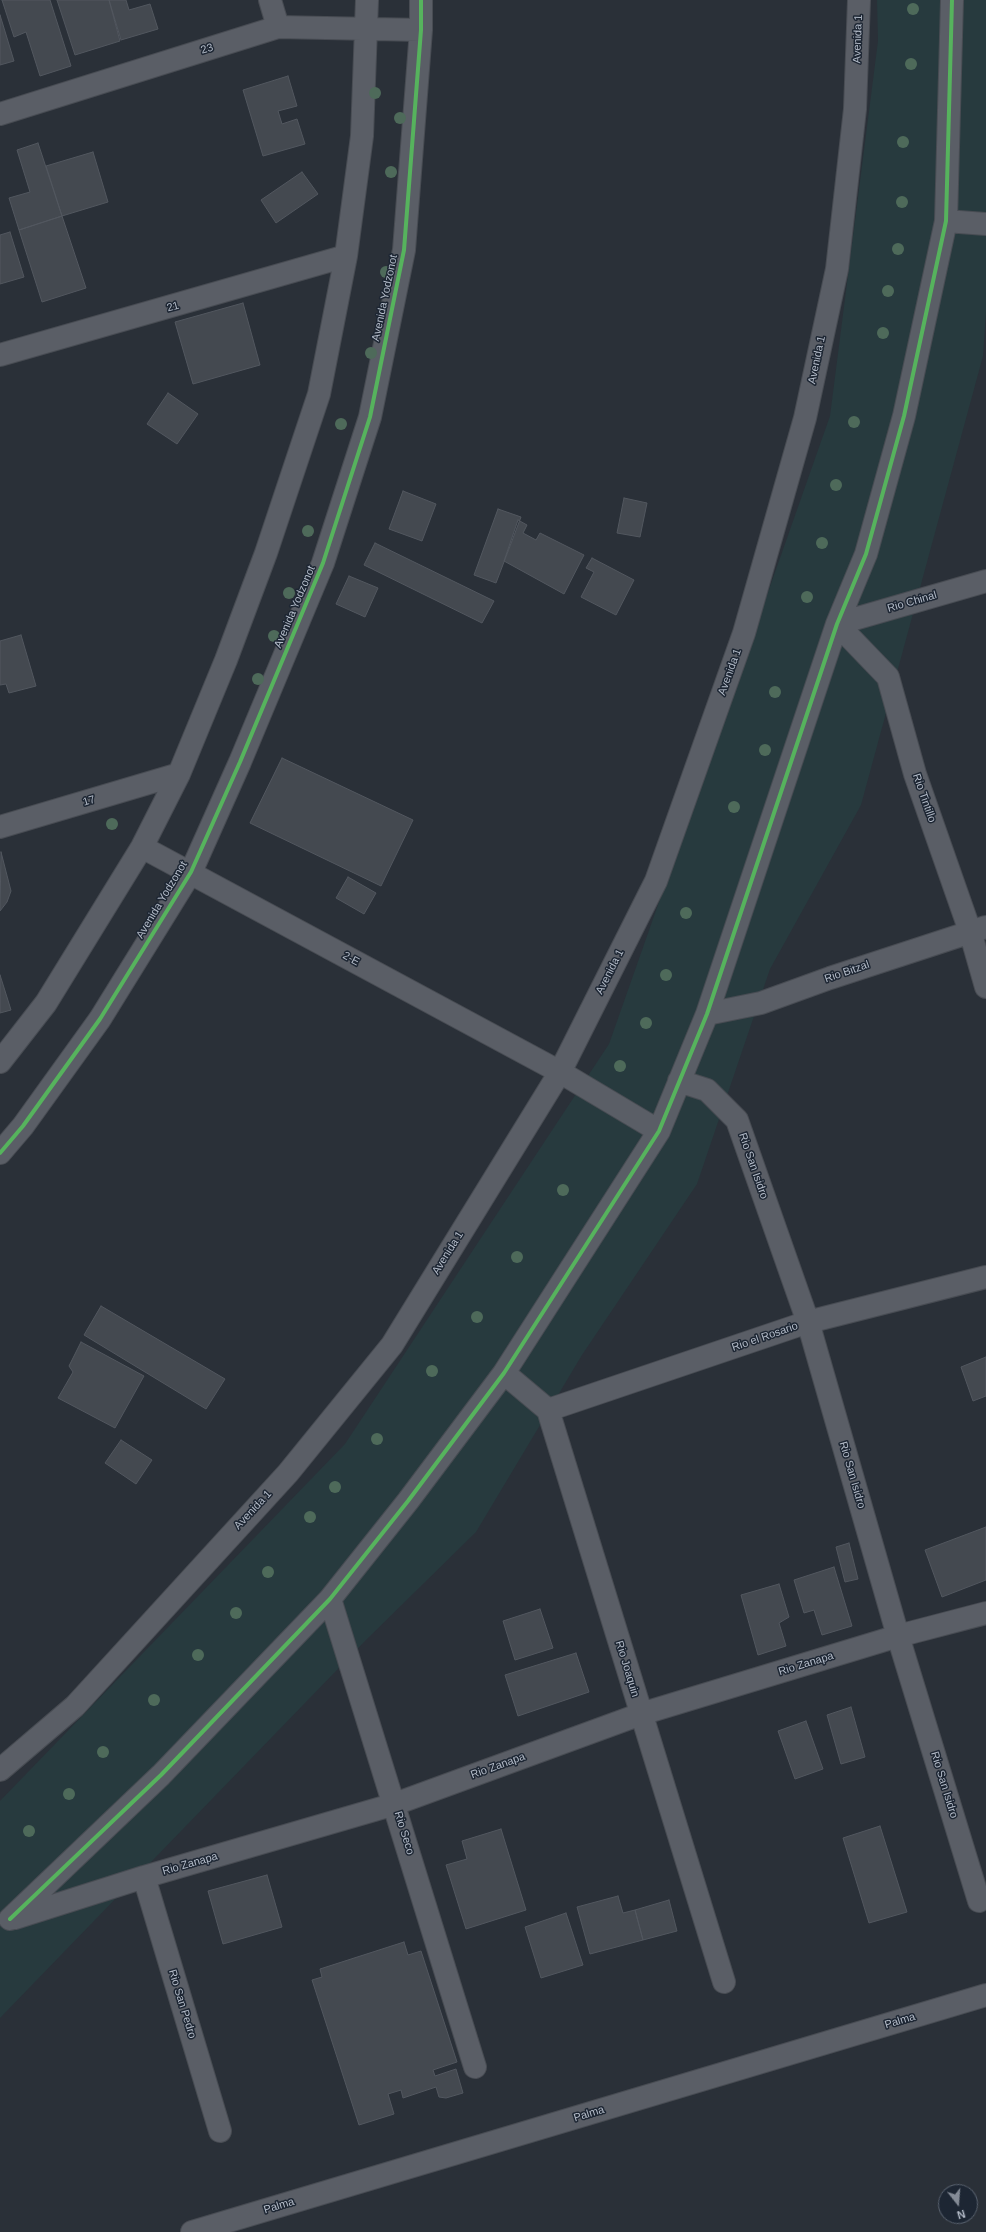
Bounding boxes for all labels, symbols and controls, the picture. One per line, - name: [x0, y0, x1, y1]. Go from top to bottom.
- street label: Avenida 1: [851, 14, 865, 64]
- street label: 23: [199, 41, 215, 57]
- street label: Avenida Yodzonot: [369, 254, 401, 342]
- street label: 21: [165, 299, 181, 315]
- street label: Avenida 1: [805, 335, 829, 385]
- street label: Avenida Yodzonot: [272, 564, 318, 650]
- street label: Rio Chinal: [886, 589, 938, 615]
- street label: Avenida 1: [715, 647, 745, 697]
- street label: Rio Tintillo: [909, 772, 939, 824]
- street label: 17: [81, 793, 97, 809]
- street label: Avenida Yodzonot: [134, 859, 190, 941]
- street label: Avenida 1: [593, 947, 627, 997]
- street label: 2-E: [340, 949, 362, 969]
- street label: Rio Bitzal: [823, 958, 871, 986]
- street label: Rio San Isidro: [736, 1131, 770, 1201]
- street label: Avenida 1: [429, 1229, 467, 1277]
- street label: Rio el Rosario: [730, 1320, 800, 1354]
- street label: Rio San Isidro: [836, 1440, 868, 1510]
- street label: Avenida 1: [232, 1488, 274, 1532]
- street label: Rio Joaquin: [612, 1639, 642, 1699]
- street label: Rio Zanapa: [777, 1649, 835, 1679]
- street label: Rio Zanapa: [469, 1750, 527, 1782]
- street label: Rio San Isidro: [928, 1750, 960, 1820]
- street label: Rio Seco: [391, 1810, 417, 1856]
- street label: Rio Zanapa: [161, 1850, 219, 1878]
- street label: Rio San Pedro: [165, 1968, 199, 2040]
- street label: Palma: [883, 2010, 917, 2032]
- street label: Palma: [572, 2103, 606, 2125]
- north arrow: [938, 2184, 978, 2224]
- street label: Palma: [262, 2195, 296, 2217]
- text: N: [956, 2208, 967, 2221]

